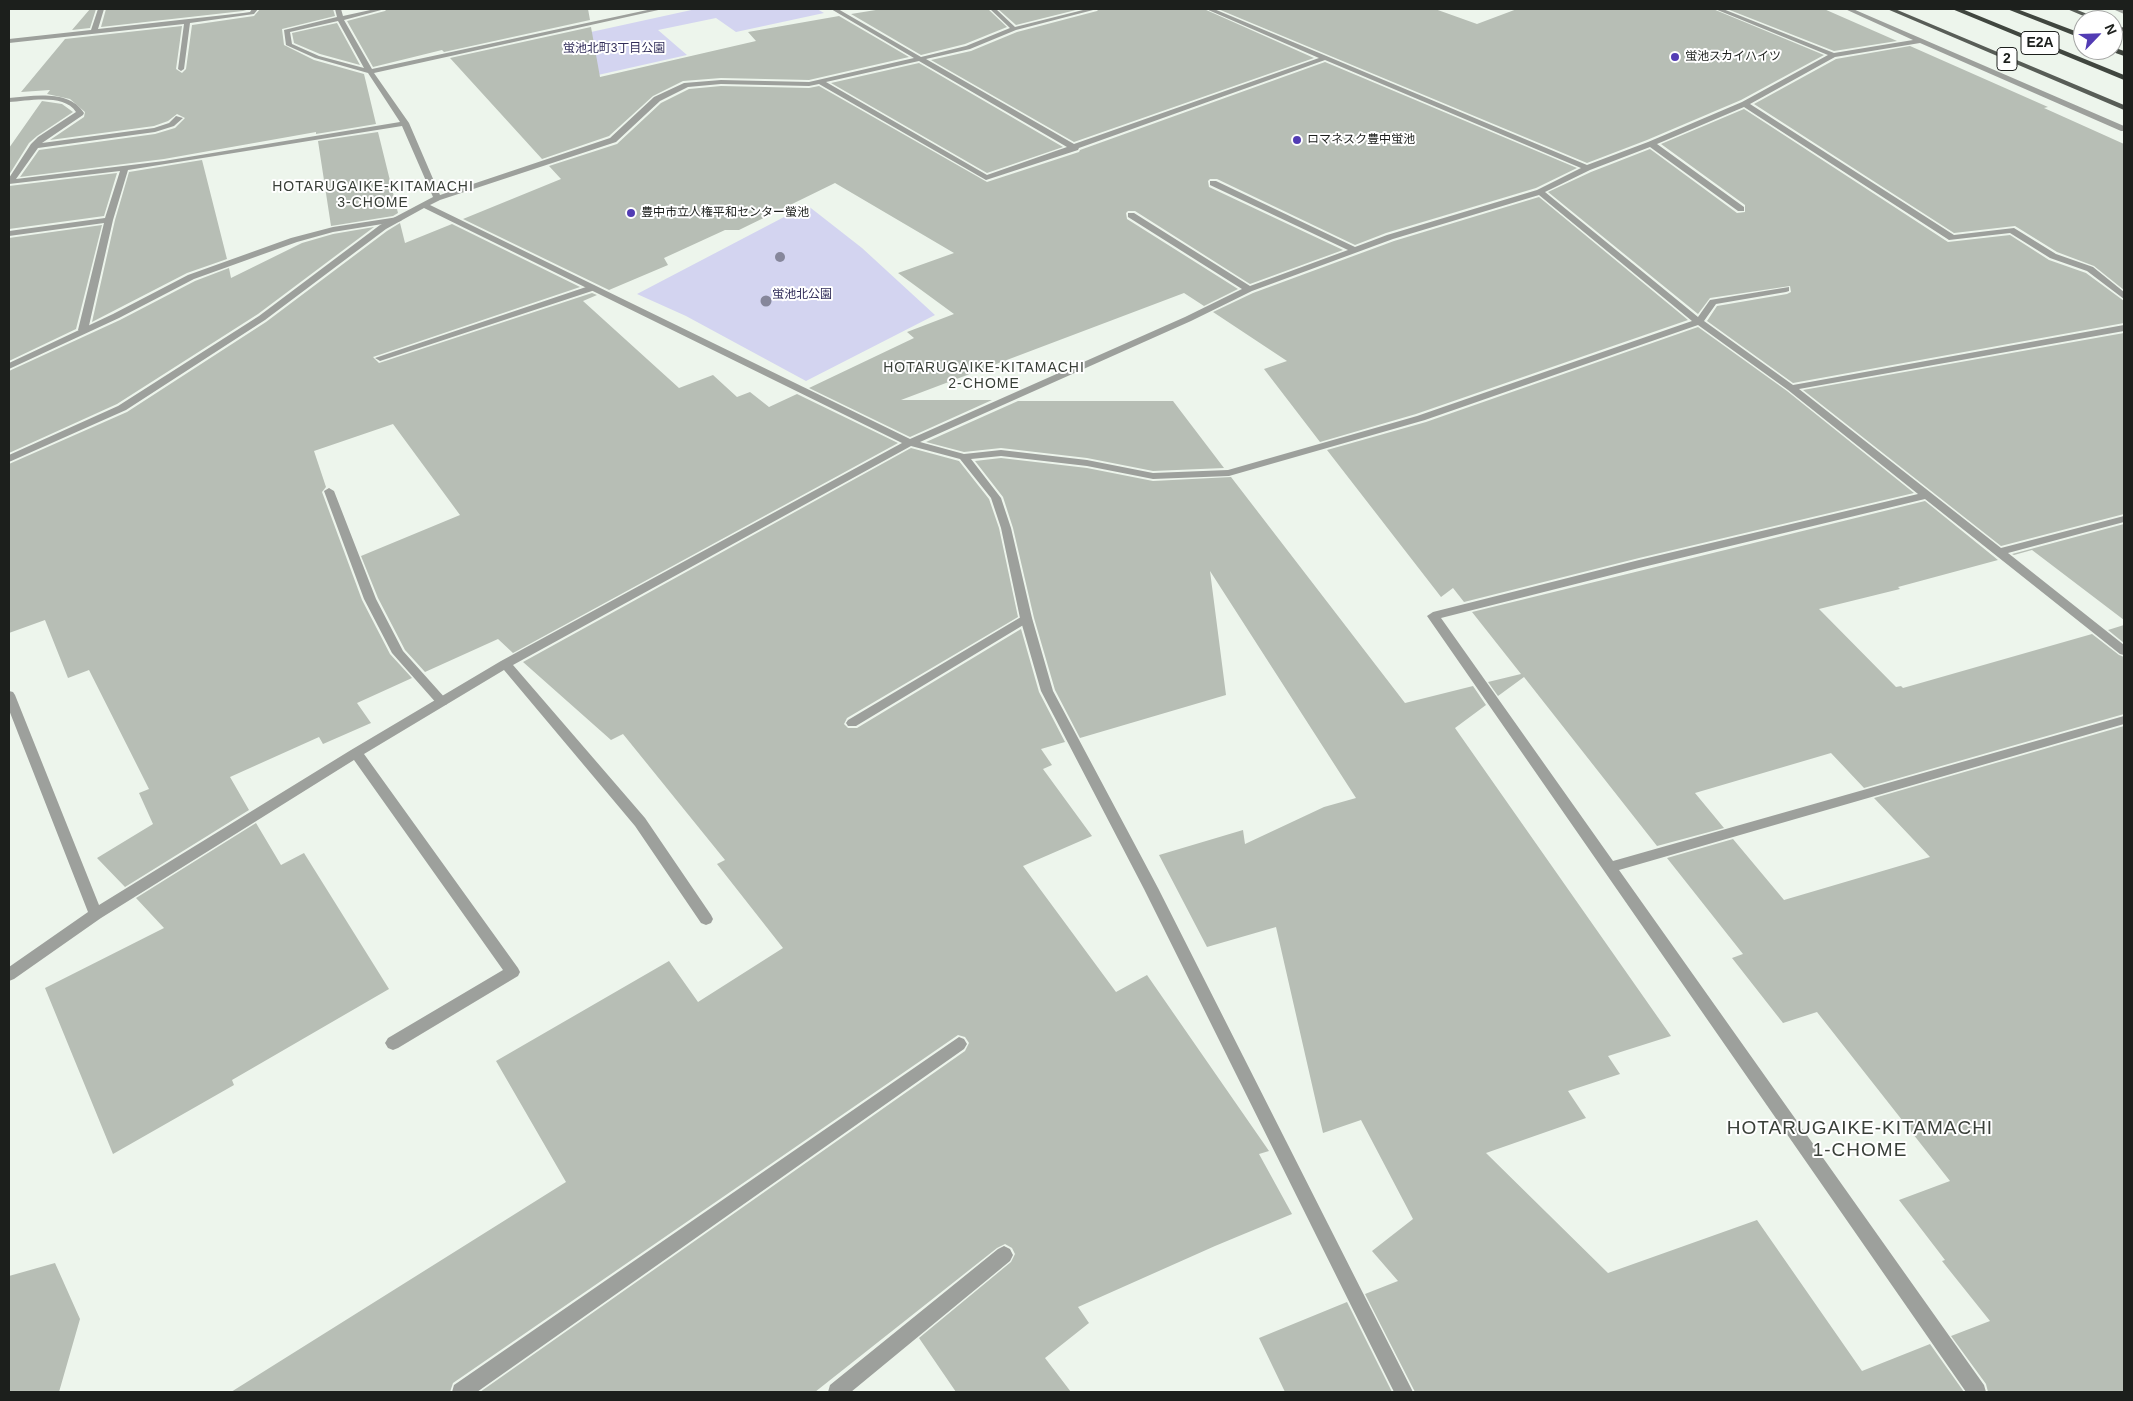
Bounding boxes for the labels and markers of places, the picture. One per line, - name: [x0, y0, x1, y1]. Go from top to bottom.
- place label: 蛍池スカイハイツ: [1685, 50, 1781, 64]
- marker: 蛍池スカイハイツ: [1669, 51, 1681, 63]
- place label: ロマネスク豊中蛍池: [1307, 133, 1415, 147]
- marker: ロマネスク豊中蛍池: [1291, 134, 1303, 146]
- place label: 豊中市立人権平和センター螢池: [641, 206, 809, 220]
- marker: 豊中市立人権平和センター螢池: [625, 207, 637, 219]

